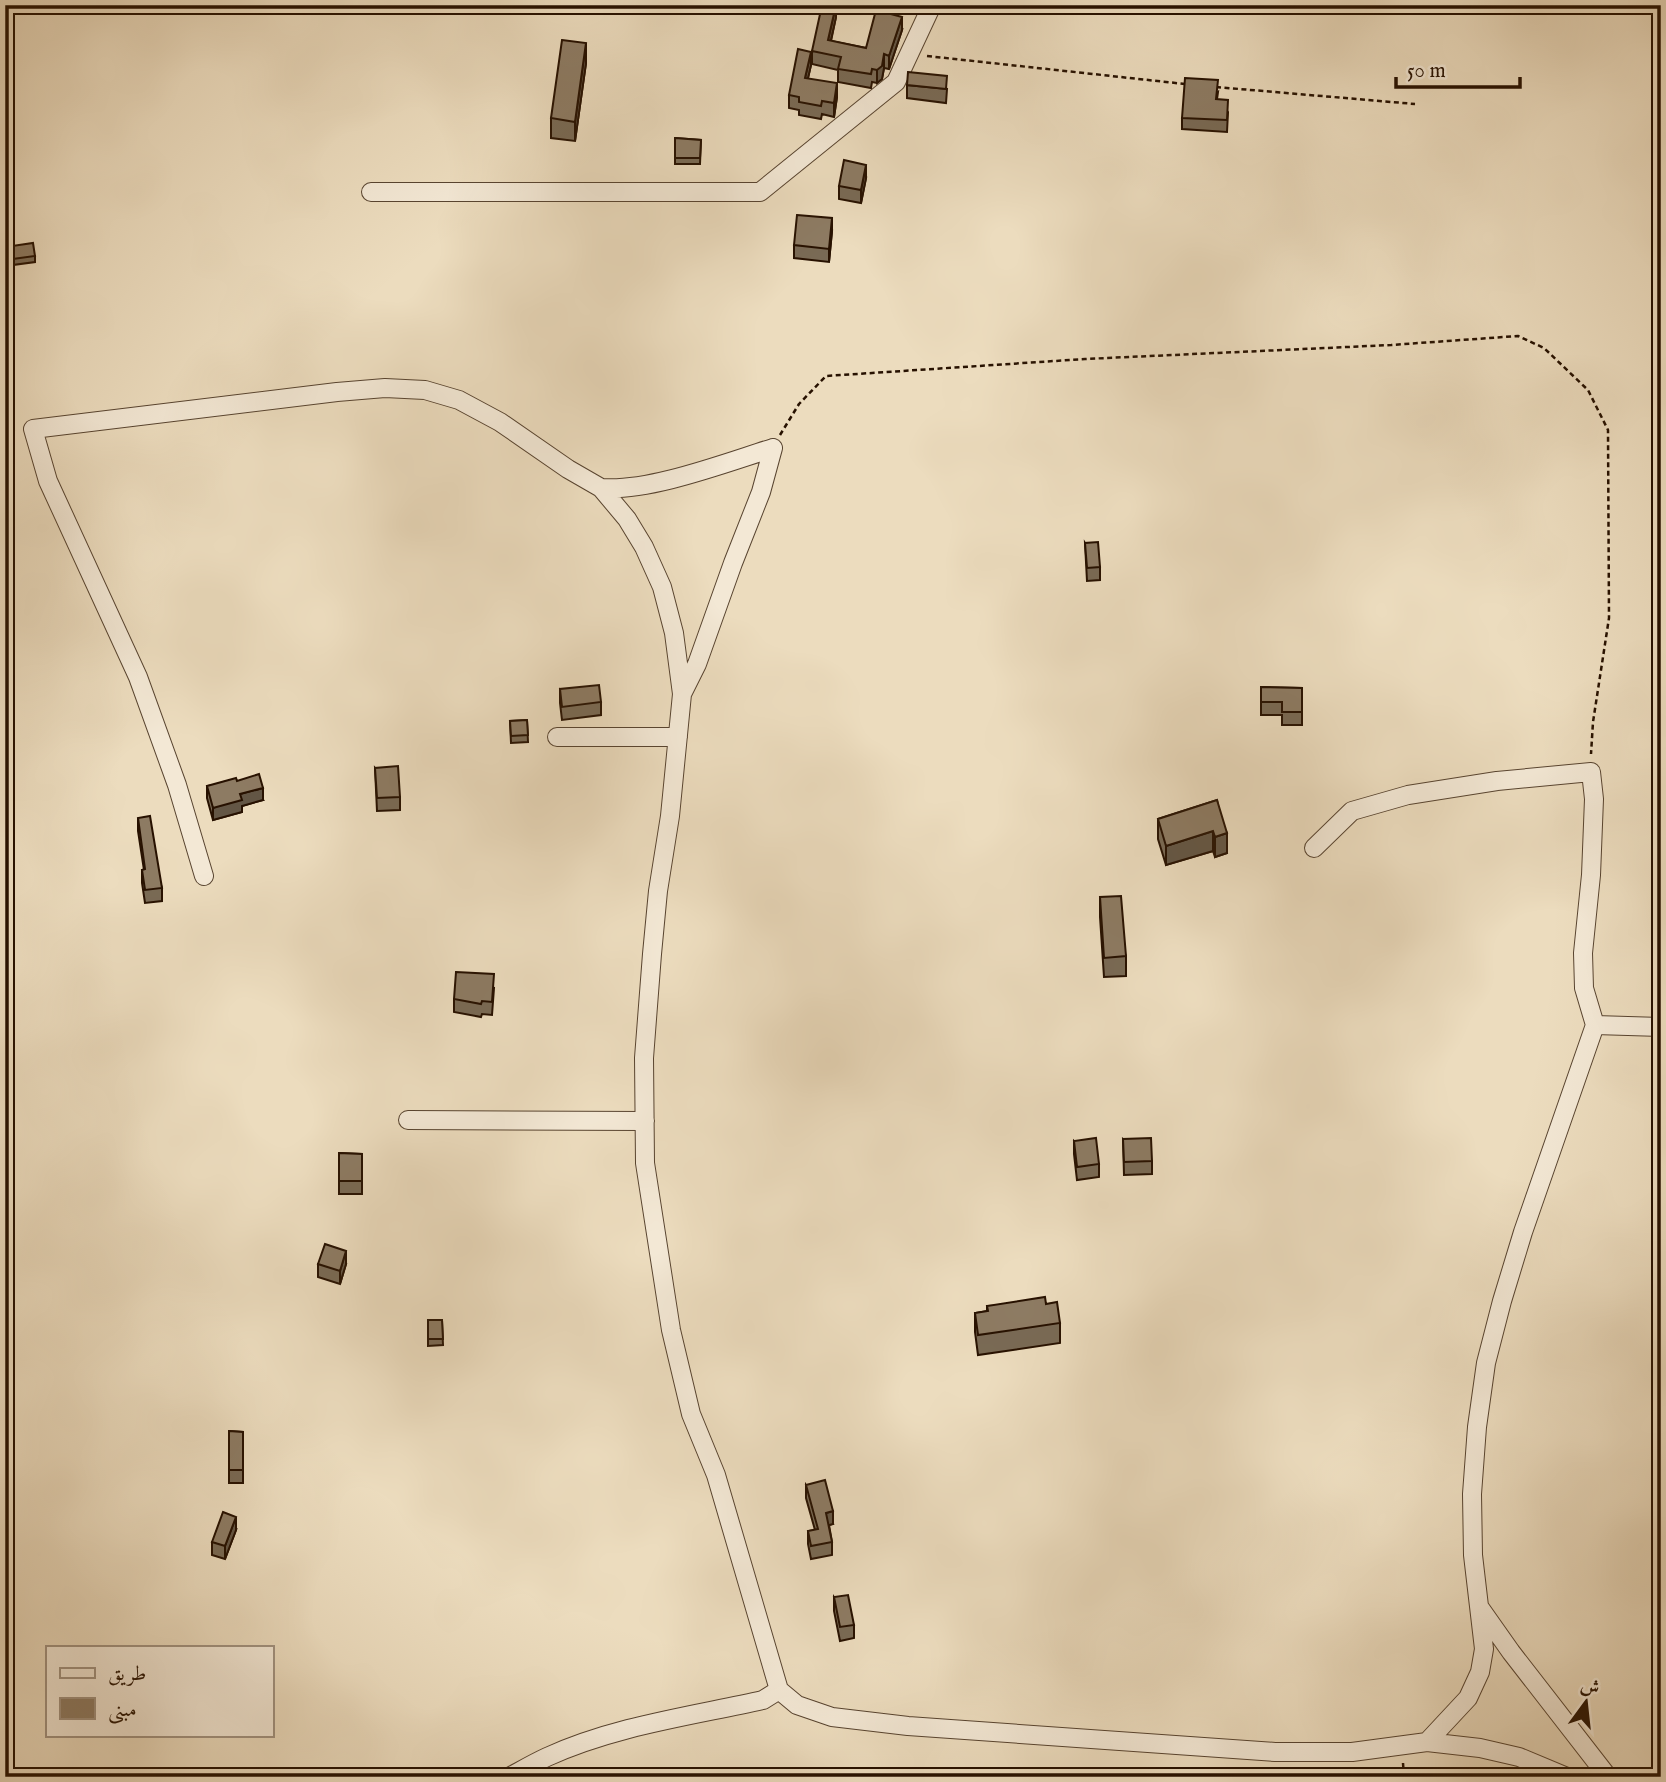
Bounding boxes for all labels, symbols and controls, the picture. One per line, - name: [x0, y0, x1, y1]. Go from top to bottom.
- scale bar: [1396, 46, 1521, 90]
- text: 50 m: [1407, 58, 1446, 85]
- legend: [46, 1646, 273, 1736]
- text: طريق: [108, 1661, 146, 1688]
- north arrow: [1550, 1666, 1620, 1736]
- text: ش: [1578, 1673, 1602, 1702]
- text: مبنى: [108, 1697, 137, 1724]

